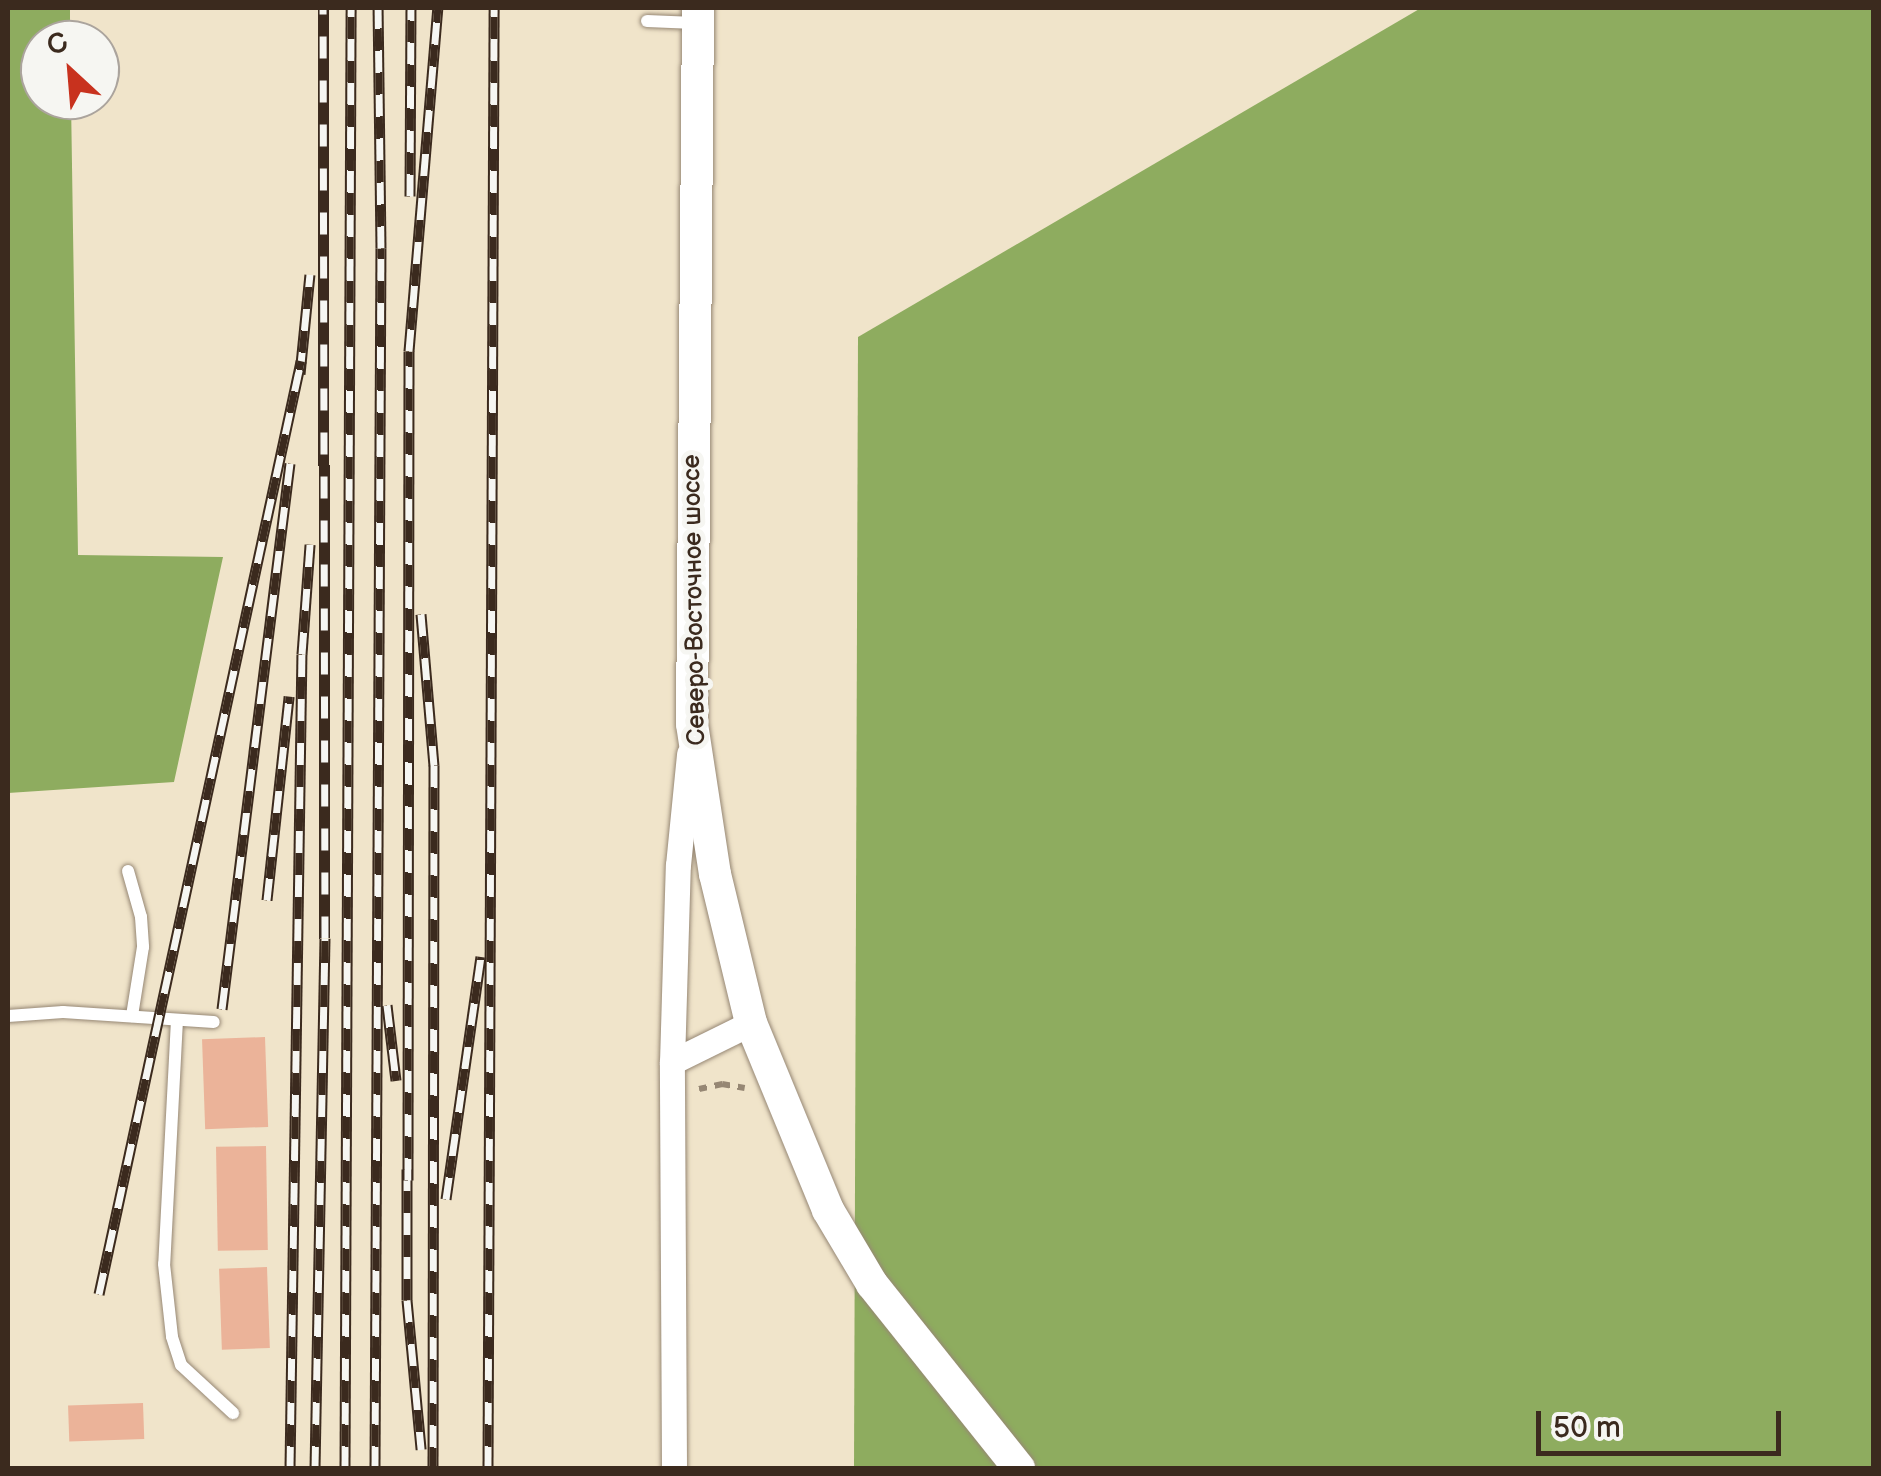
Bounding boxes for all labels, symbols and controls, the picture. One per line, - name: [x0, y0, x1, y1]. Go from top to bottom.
- north arrow: [20, 20, 120, 120]
- text: С: [42, 25, 73, 63]
- street label: Северо-Восточное шоссе: [677, 454, 713, 746]
- scale bar: [1541, 1391, 1786, 1453]
- text: 50 m: [1553, 1410, 1621, 1446]

